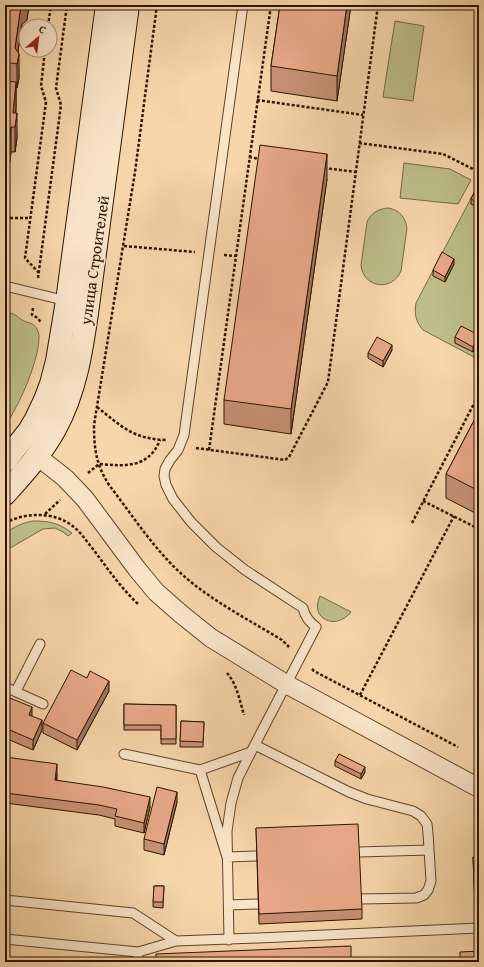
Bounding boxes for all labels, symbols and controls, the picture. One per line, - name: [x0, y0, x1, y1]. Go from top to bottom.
- north arrow: [18, 18, 58, 58]
- text: С: [36, 21, 49, 38]
- street label: улица Строителей: [73, 193, 115, 327]

